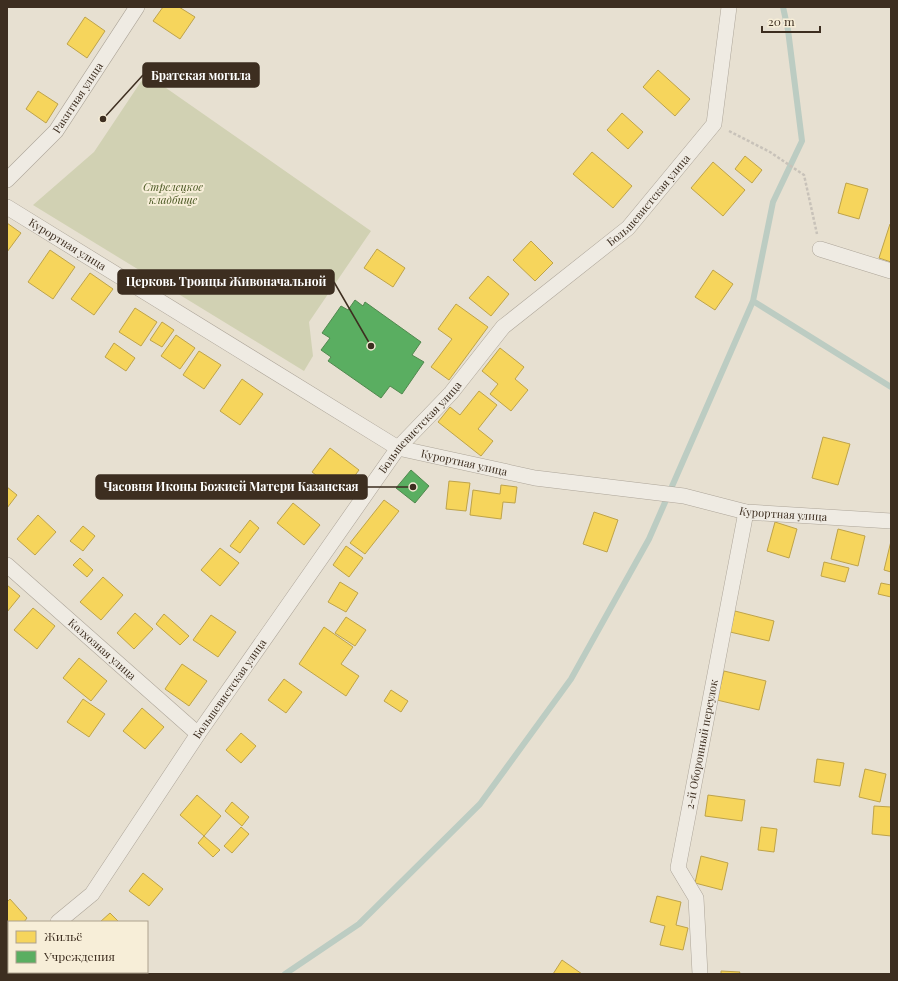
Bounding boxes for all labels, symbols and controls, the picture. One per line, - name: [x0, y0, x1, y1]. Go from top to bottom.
- scale bar: [762, 8, 820, 34]
- text: 20 m: [768, 13, 795, 29]
- street label: Ракитная улица: [49, 59, 106, 136]
- callout: Братская могила: [143, 63, 259, 87]
- text: Братская могила: [151, 67, 252, 83]
- street label: Большевистская улица: [603, 150, 693, 249]
- park label: Стрелецкое кладбище: [143, 179, 203, 207]
- street label: Курортная улица: [26, 214, 110, 274]
- callout: Церковь Троицы Живоначальной: [118, 270, 334, 294]
- text: Церковь Троицы Живоначальной: [126, 273, 326, 289]
- street label: Большевистская улица: [375, 377, 465, 476]
- street label: Курортная улица: [420, 445, 509, 479]
- callout: Часовня Иконы Божией Матери Казанская: [96, 475, 367, 499]
- text: Часовня Иконы Божией Матери Казанская: [103, 478, 359, 494]
- street label: Курортная улица: [738, 503, 828, 524]
- street label: Колхозная улица: [65, 615, 140, 683]
- street label: Большевистская улица: [189, 635, 270, 741]
- street label: 2-й Оборонный переулок: [681, 677, 721, 810]
- legend: [8, 921, 148, 973]
- text: Жильё: [44, 928, 82, 944]
- text: Учреждения: [43, 948, 116, 964]

